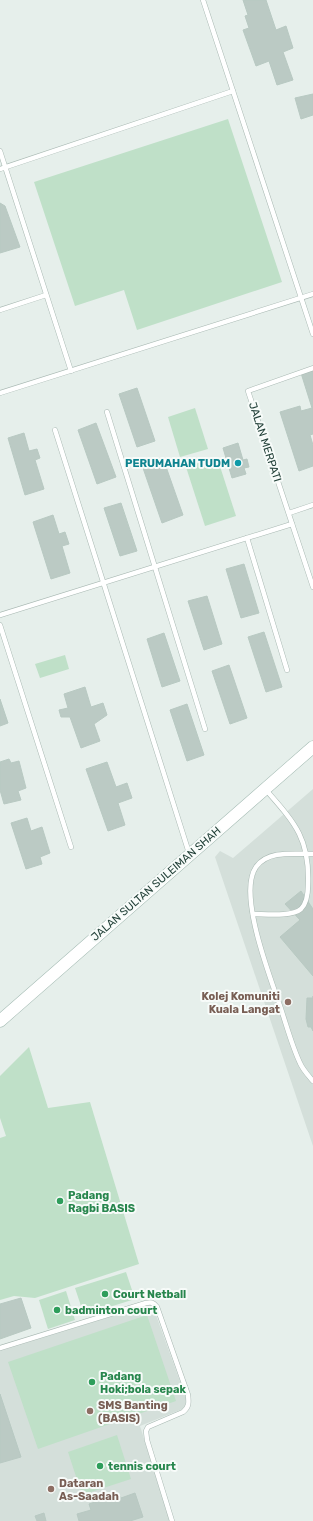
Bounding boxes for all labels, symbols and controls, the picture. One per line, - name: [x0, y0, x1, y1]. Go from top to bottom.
- street label: JALAN MERPATI: [246, 400, 284, 484]
- place label: PERUMAHAN TUDM: [125, 457, 230, 470]
- marker: PERUMAHAN TUDM: [233, 458, 243, 468]
- street label: JALAN SULTAN SULEIMAN SHAH: [88, 824, 224, 944]
- place label: Kolej Komuniti Kuala Langat: [202, 990, 280, 1016]
- marker: Kolej Komuniti Kuala Langat: [283, 997, 293, 1007]
- place label: Padang Ragbi BASIS: [68, 1189, 135, 1215]
- marker: Padang Ragbi BASIS: [55, 1196, 65, 1206]
- place label: Court Netball: [113, 1288, 186, 1301]
- marker: Court Netball: [100, 1289, 110, 1299]
- place label: badminton court: [65, 1304, 157, 1317]
- marker: badminton court: [52, 1305, 62, 1315]
- place label: Padang Hoki;bola sepak: [100, 1370, 186, 1396]
- marker: Padang Hoki;bola sepak: [87, 1377, 97, 1387]
- place label: SMS Banting (BASIS): [98, 1399, 168, 1425]
- marker: SMS Banting (BASIS): [85, 1406, 95, 1416]
- place label: tennis court: [108, 1460, 176, 1473]
- marker: tennis court: [95, 1461, 105, 1471]
- place label: Dataran As-Saadah: [59, 1477, 119, 1503]
- marker: Dataran As-Saadah: [46, 1484, 56, 1494]

